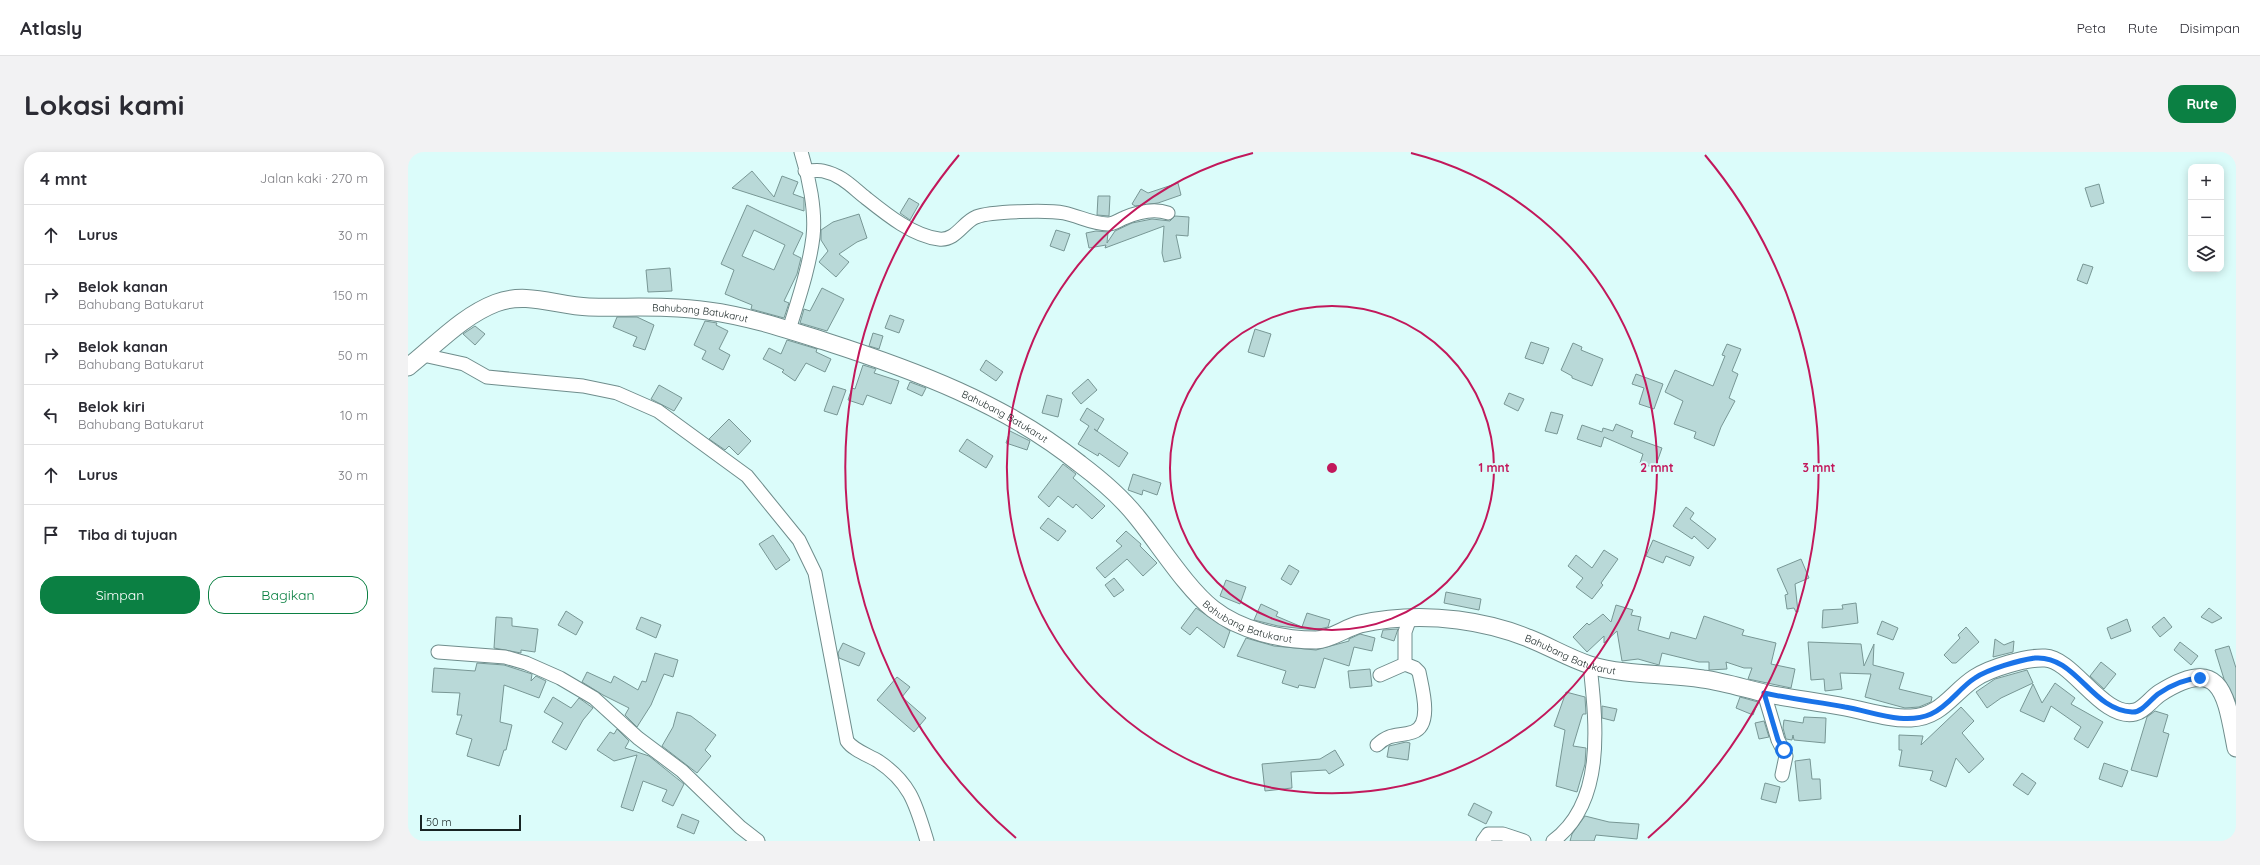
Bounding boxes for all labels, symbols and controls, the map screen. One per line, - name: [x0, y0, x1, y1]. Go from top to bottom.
- text: Atlasly: [20, 16, 82, 40]
- text: Peta: [2076, 19, 2106, 37]
- text: Rute: [2128, 19, 2158, 37]
- text: Disimpan: [2180, 19, 2240, 37]
- button: Rute: [2168, 85, 2236, 123]
- text: Lokasi kami: [24, 87, 184, 122]
- map controls: [2188, 164, 2224, 272]
- button: +: [2188, 164, 2224, 200]
- text: 4 mnt: [40, 168, 88, 189]
- text: Jalan kaki · 270 m: [260, 170, 368, 186]
- button: −: [2188, 200, 2224, 236]
- icon: ahead: [40, 224, 62, 246]
- text: Lurus: [78, 225, 118, 244]
- text: 30 m: [338, 227, 368, 243]
- button: layers: [2188, 236, 2224, 272]
- text: Belok kanan: [78, 277, 168, 296]
- icon: right: [40, 284, 62, 306]
- text: 150 m: [333, 287, 368, 303]
- text: Bahubang Batukarut: [78, 296, 204, 312]
- street label: Bahubang Batukarut: [652, 301, 750, 326]
- text: Belok kanan: [78, 337, 168, 356]
- icon: right: [40, 344, 62, 366]
- text: 50 m: [338, 347, 368, 363]
- text: Bahubang Batukarut: [78, 356, 204, 372]
- street label: Bahubang Batukarut: [960, 387, 1051, 446]
- text: Belok kiri: [78, 397, 145, 416]
- icon: left: [40, 404, 62, 426]
- text: 10 m: [340, 407, 368, 423]
- text: Bahubang Batukarut: [78, 416, 204, 432]
- text: 1 mnt: [1478, 460, 1510, 475]
- text: 2 mnt: [1640, 460, 1674, 475]
- text: 3 mnt: [1803, 460, 1836, 475]
- centre of rings: [1325, 461, 1339, 475]
- icon: ahead: [40, 464, 62, 486]
- text: Lurus: [78, 465, 118, 484]
- text: 30 m: [338, 467, 368, 483]
- icon: arrive: [40, 524, 62, 546]
- text: Tiba di tujuan: [78, 525, 177, 544]
- button: Simpan: [40, 576, 200, 614]
- button: Bagikan: [208, 576, 368, 614]
- street label: Bahubang Batukarut: [1200, 597, 1294, 646]
- street label: Bahubang Batukarut: [1523, 631, 1617, 678]
- route end: [2191, 669, 2209, 687]
- route start: [1775, 741, 1793, 759]
- scale bar: [420, 813, 521, 832]
- text: 50 m: [426, 815, 452, 829]

